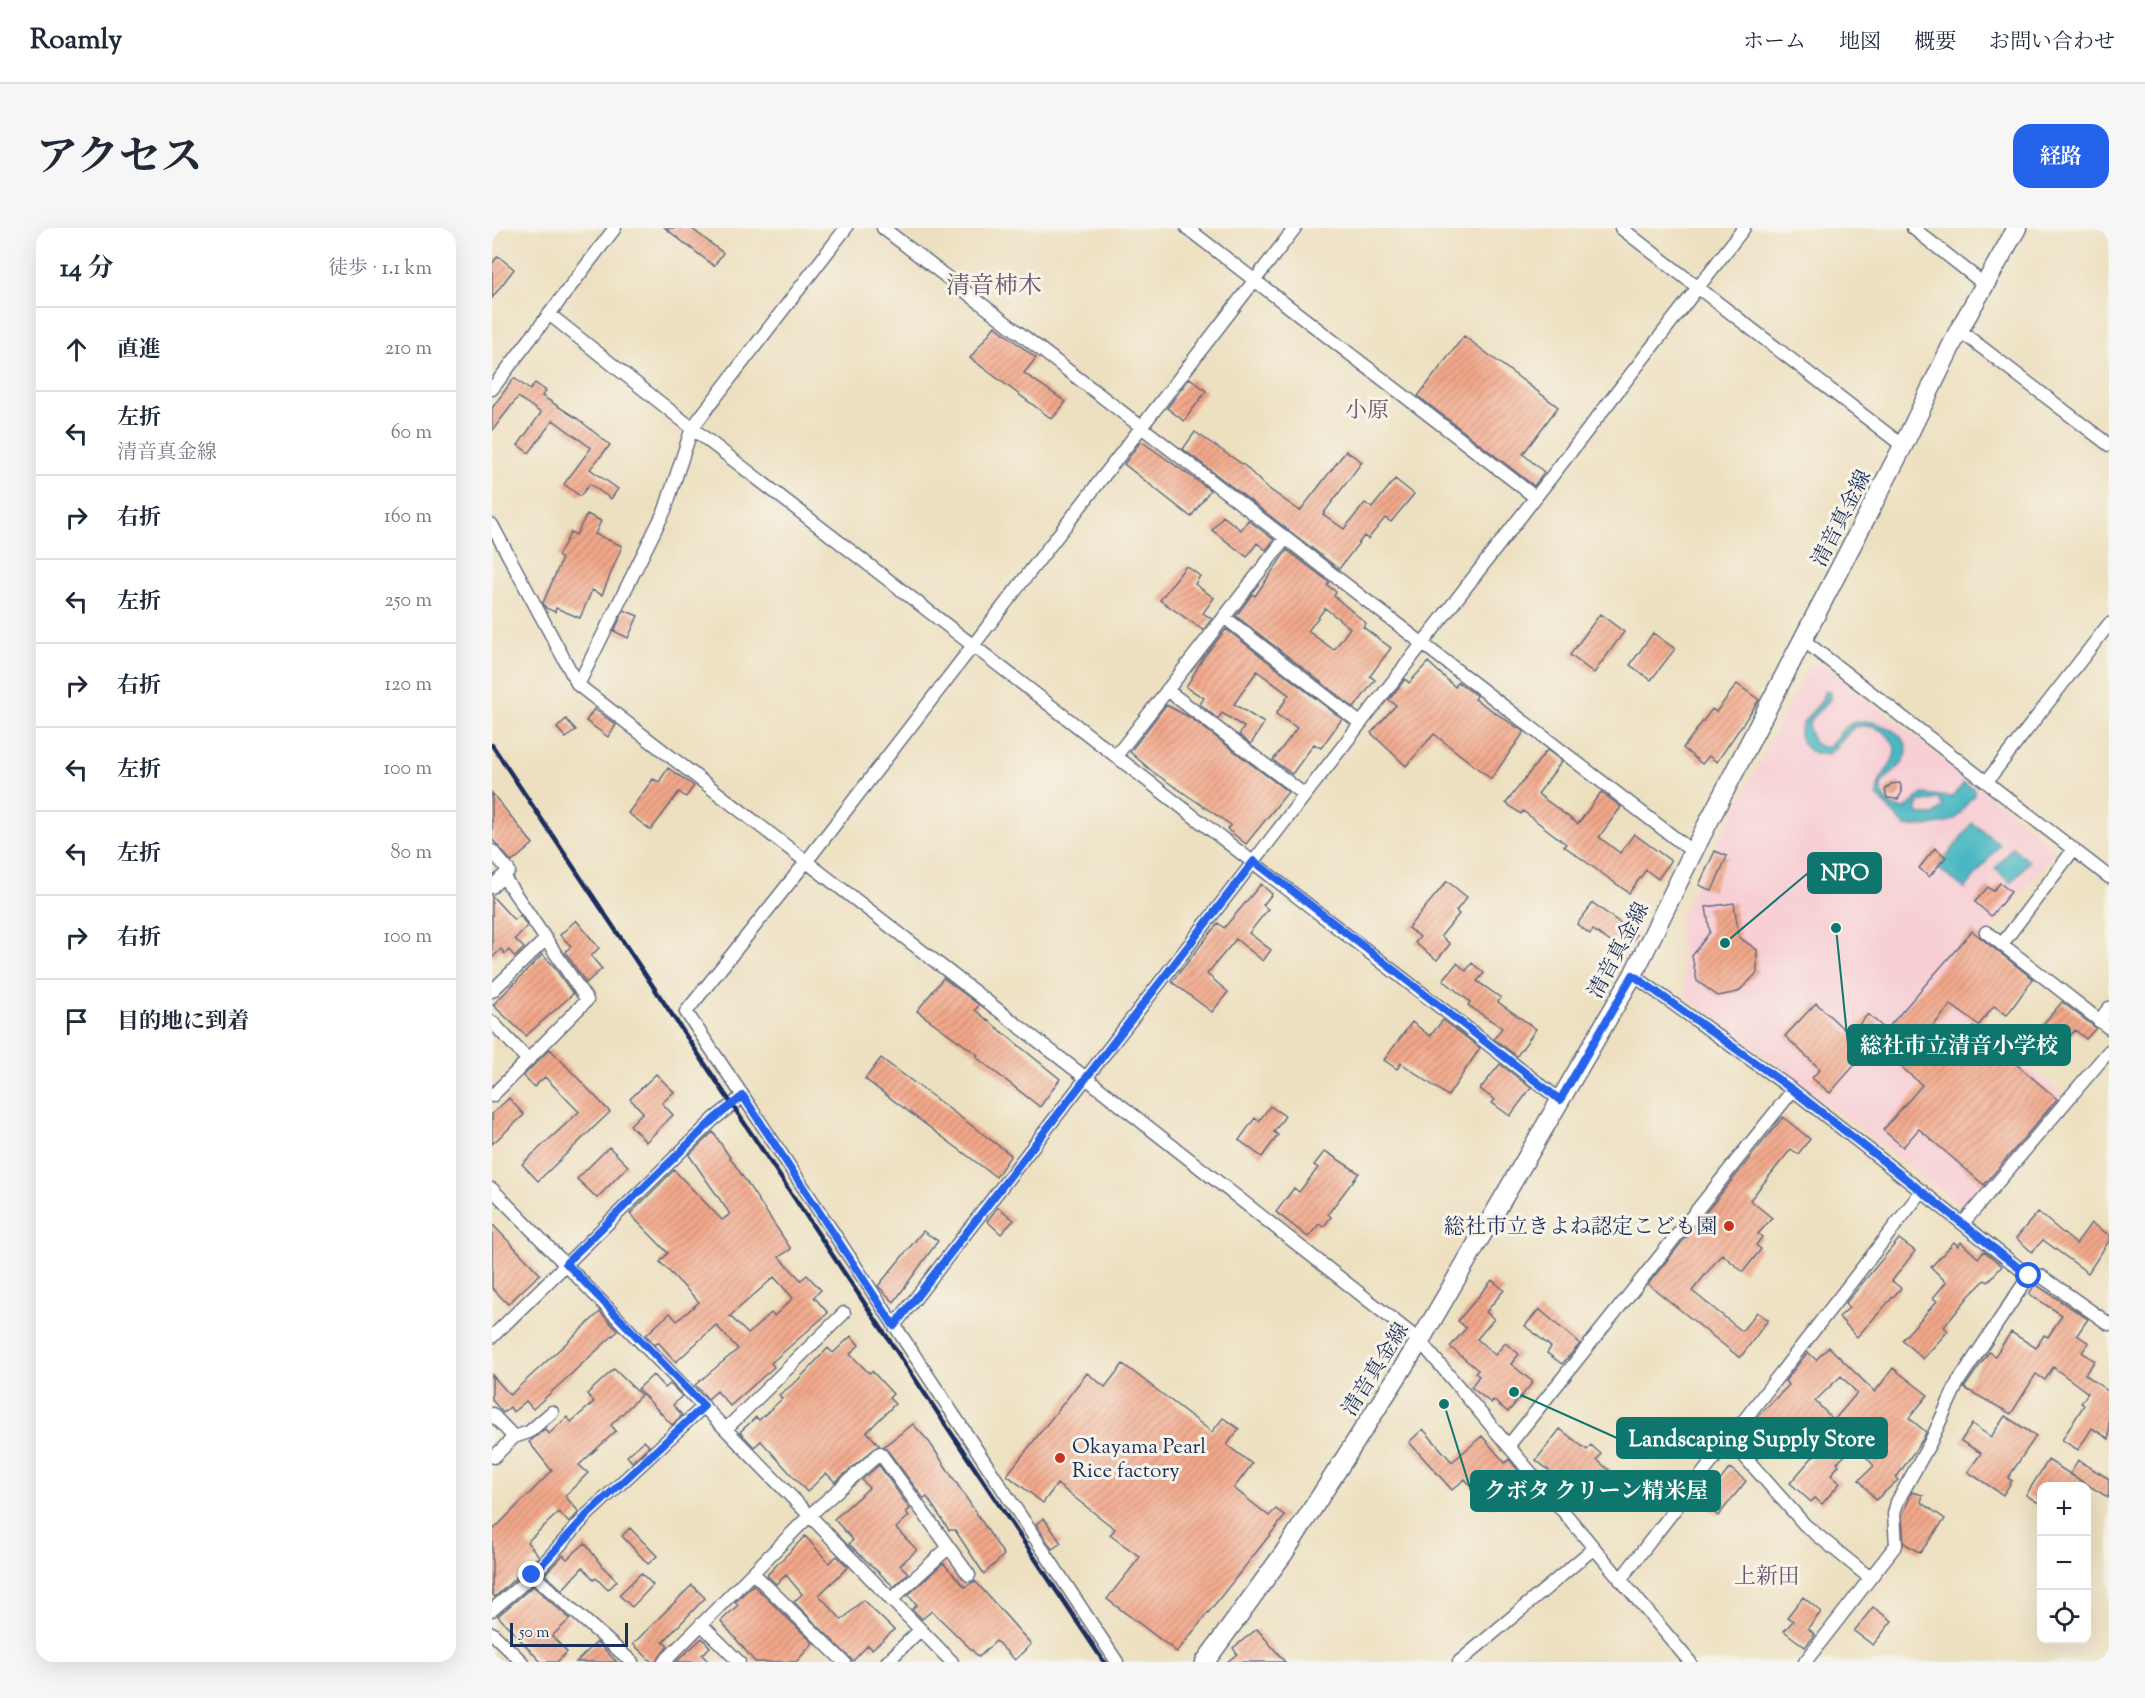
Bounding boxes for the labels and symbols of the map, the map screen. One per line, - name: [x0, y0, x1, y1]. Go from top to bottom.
- district label: 清音柿木: [946, 270, 1042, 304]
- district label: 小原: [1345, 396, 1389, 428]
- street label: 清音真金線: [1806, 465, 1880, 572]
- callout: NPO: [1808, 853, 1881, 893]
- text: NPO: [1821, 859, 1870, 891]
- street label: 清音真金線: [1582, 898, 1658, 1004]
- callout: 総社市立清音小学校: [1848, 1025, 2070, 1065]
- text: 総社市立清音小学校: [1860, 1032, 2058, 1064]
- place label: 総社市立きよね認定こども園: [1444, 1213, 1717, 1243]
- marker: 総社市立きよね認定こども園: [1722, 1219, 1736, 1233]
- route start: [2015, 1262, 2041, 1288]
- street label: 清音真金線: [1336, 1318, 1417, 1423]
- callout: Landscaping Supply Store: [1617, 1418, 1887, 1458]
- text: Landscaping Supply Store: [1629, 1425, 1875, 1457]
- place label: Okayama Pearl Rice factory: [1072, 1433, 1206, 1487]
- marker: Okayama Pearl Rice factory: [1053, 1451, 1067, 1465]
- callout: クボタ クリーン精米屋: [1471, 1471, 1720, 1511]
- text: クボタ クリーン精米屋: [1484, 1477, 1708, 1509]
- route end: [518, 1561, 544, 1587]
- district label: 上新田: [1734, 1562, 1800, 1594]
- scale bar: [510, 1620, 628, 1648]

